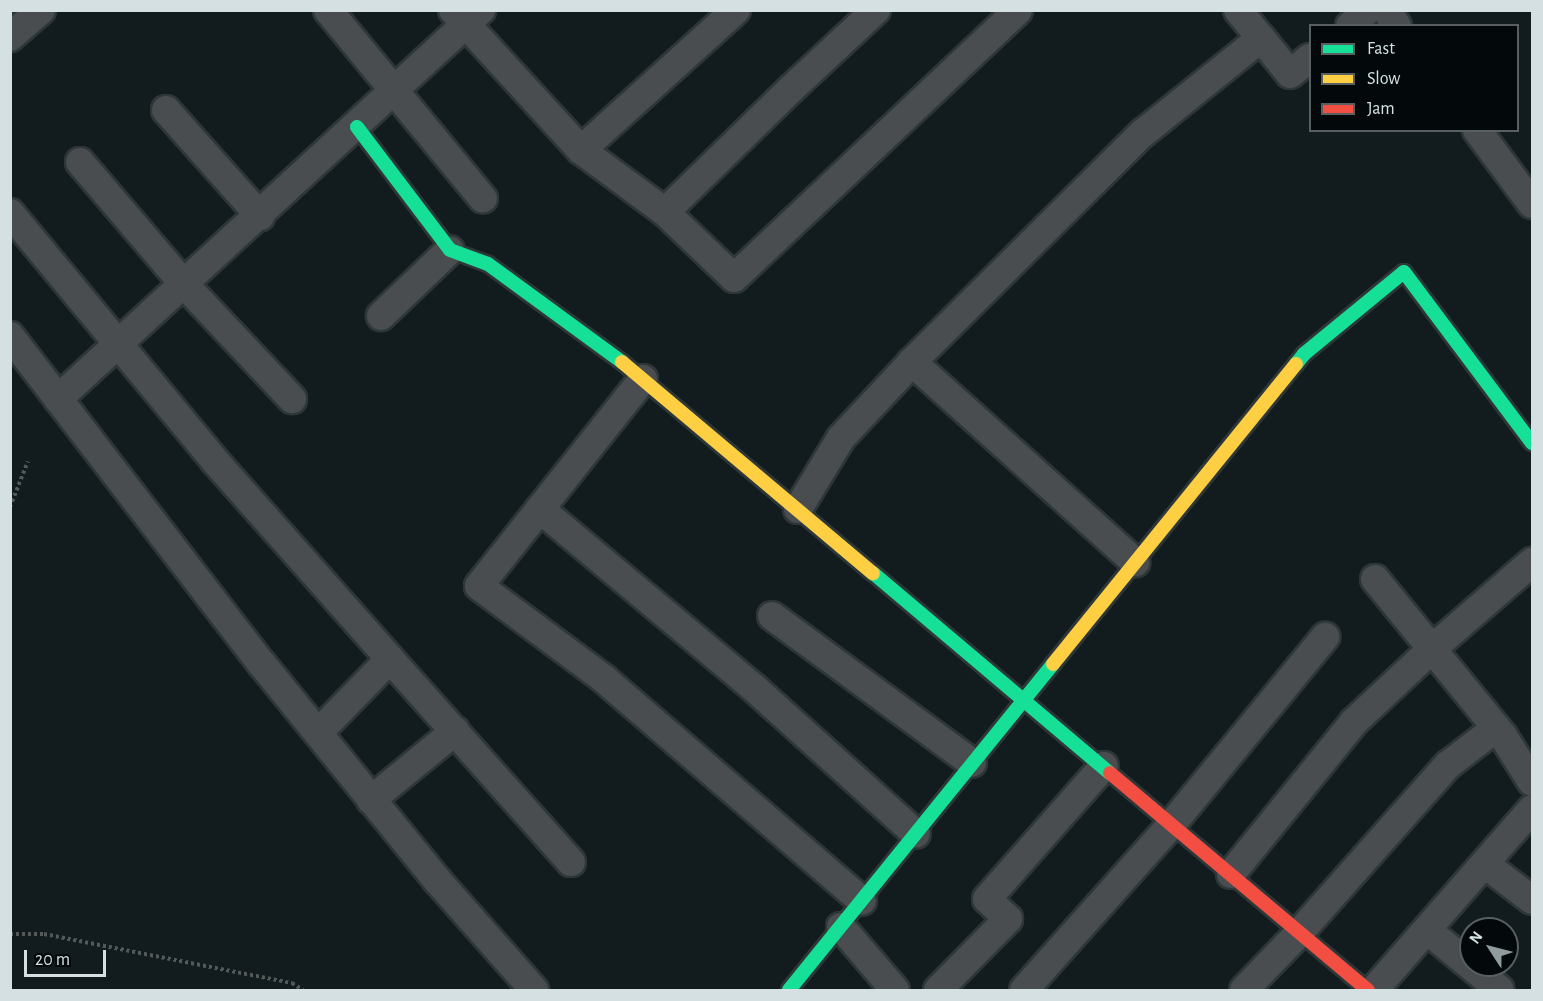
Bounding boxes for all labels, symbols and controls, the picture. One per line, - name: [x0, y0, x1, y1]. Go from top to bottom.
- legend: [1309, 24, 1519, 132]
- text: Fast: [1367, 40, 1395, 58]
- text: Slow: [1367, 70, 1400, 88]
- text: Jam: [1367, 100, 1395, 118]
- north arrow: [1459, 917, 1519, 977]
- text: N: [1466, 928, 1486, 947]
- scale bar: [27, 938, 110, 976]
- text: 20 m: [35, 951, 70, 969]

